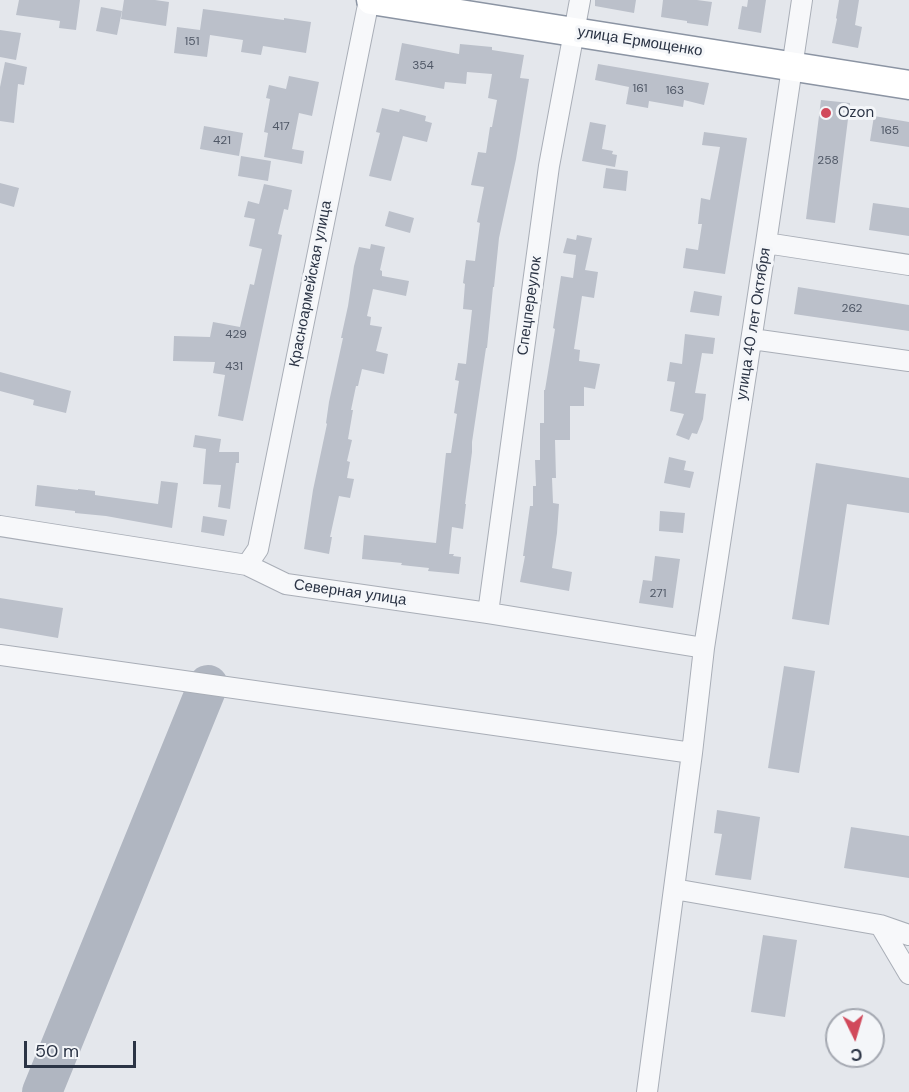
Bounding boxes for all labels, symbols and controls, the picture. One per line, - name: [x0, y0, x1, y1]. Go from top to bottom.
- street label: улица Ермощенко: [576, 23, 704, 61]
- house number: 151: [185, 35, 199, 49]
- house number: 354: [412, 59, 434, 73]
- house number: 161: [632, 82, 648, 96]
- house number: 163: [666, 84, 684, 98]
- place label: Ozon: [838, 104, 874, 122]
- marker: Ozon: [819, 106, 833, 120]
- house number: 417: [272, 120, 290, 134]
- house number: 165: [881, 124, 899, 138]
- house number: 421: [213, 134, 231, 148]
- house number: 258: [817, 154, 839, 168]
- street label: Красноармейская улица: [286, 199, 336, 369]
- street label: улица 40 лет Октября: [733, 246, 775, 402]
- street label: Спецпереулок: [514, 255, 546, 357]
- house number: 262: [841, 302, 863, 316]
- house number: 429: [225, 328, 247, 342]
- house number: 431: [225, 360, 243, 374]
- street label: Северная улица: [292, 576, 408, 610]
- house number: 271: [650, 587, 666, 601]
- north arrow: [825, 1008, 885, 1068]
- scale bar: [27, 1029, 140, 1067]
- text: 50 m: [35, 1039, 79, 1063]
- text: С: [850, 1043, 863, 1065]

